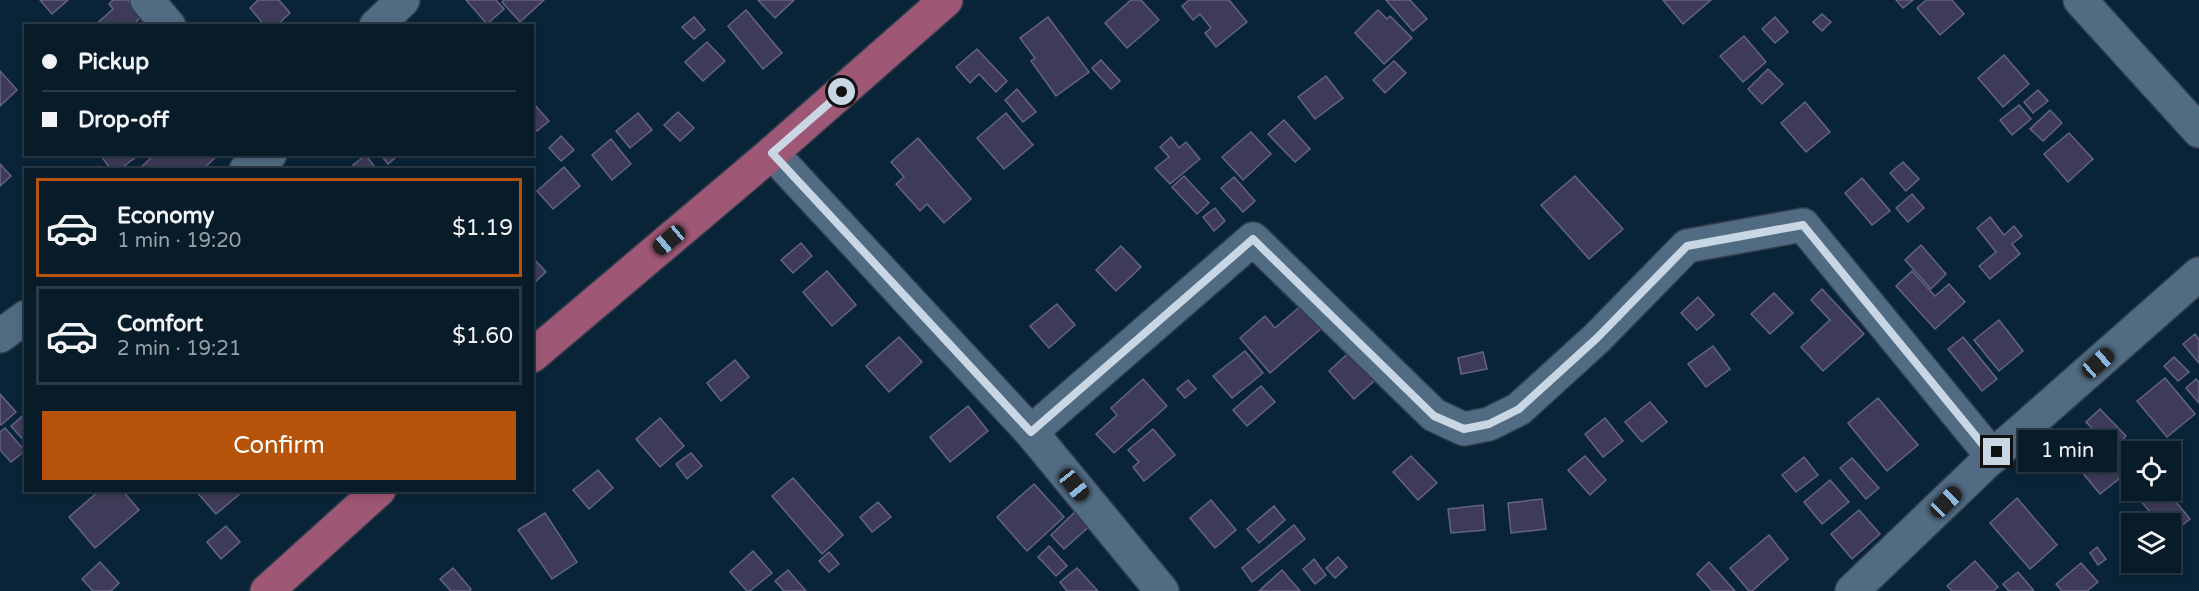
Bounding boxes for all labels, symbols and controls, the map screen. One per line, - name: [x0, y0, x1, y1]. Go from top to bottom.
- text: Pickup: [78, 49, 149, 75]
- route start: [828, 78, 855, 105]
- text: Drop-off: [78, 107, 169, 133]
- icon: car: [45, 201, 99, 255]
- text: Economy: [117, 203, 214, 229]
- text: $1.19: [452, 215, 513, 241]
- car: [649, 222, 689, 258]
- text: 1 min · 19:20: [117, 229, 241, 253]
- icon: car: [45, 309, 99, 363]
- text: Comfort: [117, 311, 203, 337]
- text: $1.60: [452, 323, 513, 349]
- text: 2 min · 19:21: [117, 337, 241, 361]
- car: [2079, 344, 2117, 382]
- button: Confirm: [42, 411, 516, 480]
- callout: 1 min: [2018, 431, 2117, 473]
- route end: [1983, 438, 2010, 465]
- text: 1 min: [2041, 439, 2094, 463]
- map controls: [2121, 441, 2181, 573]
- button: locate: [2121, 441, 2181, 501]
- car: [1056, 465, 1092, 505]
- car: [1927, 483, 1965, 521]
- button: layers: [2121, 513, 2181, 573]

